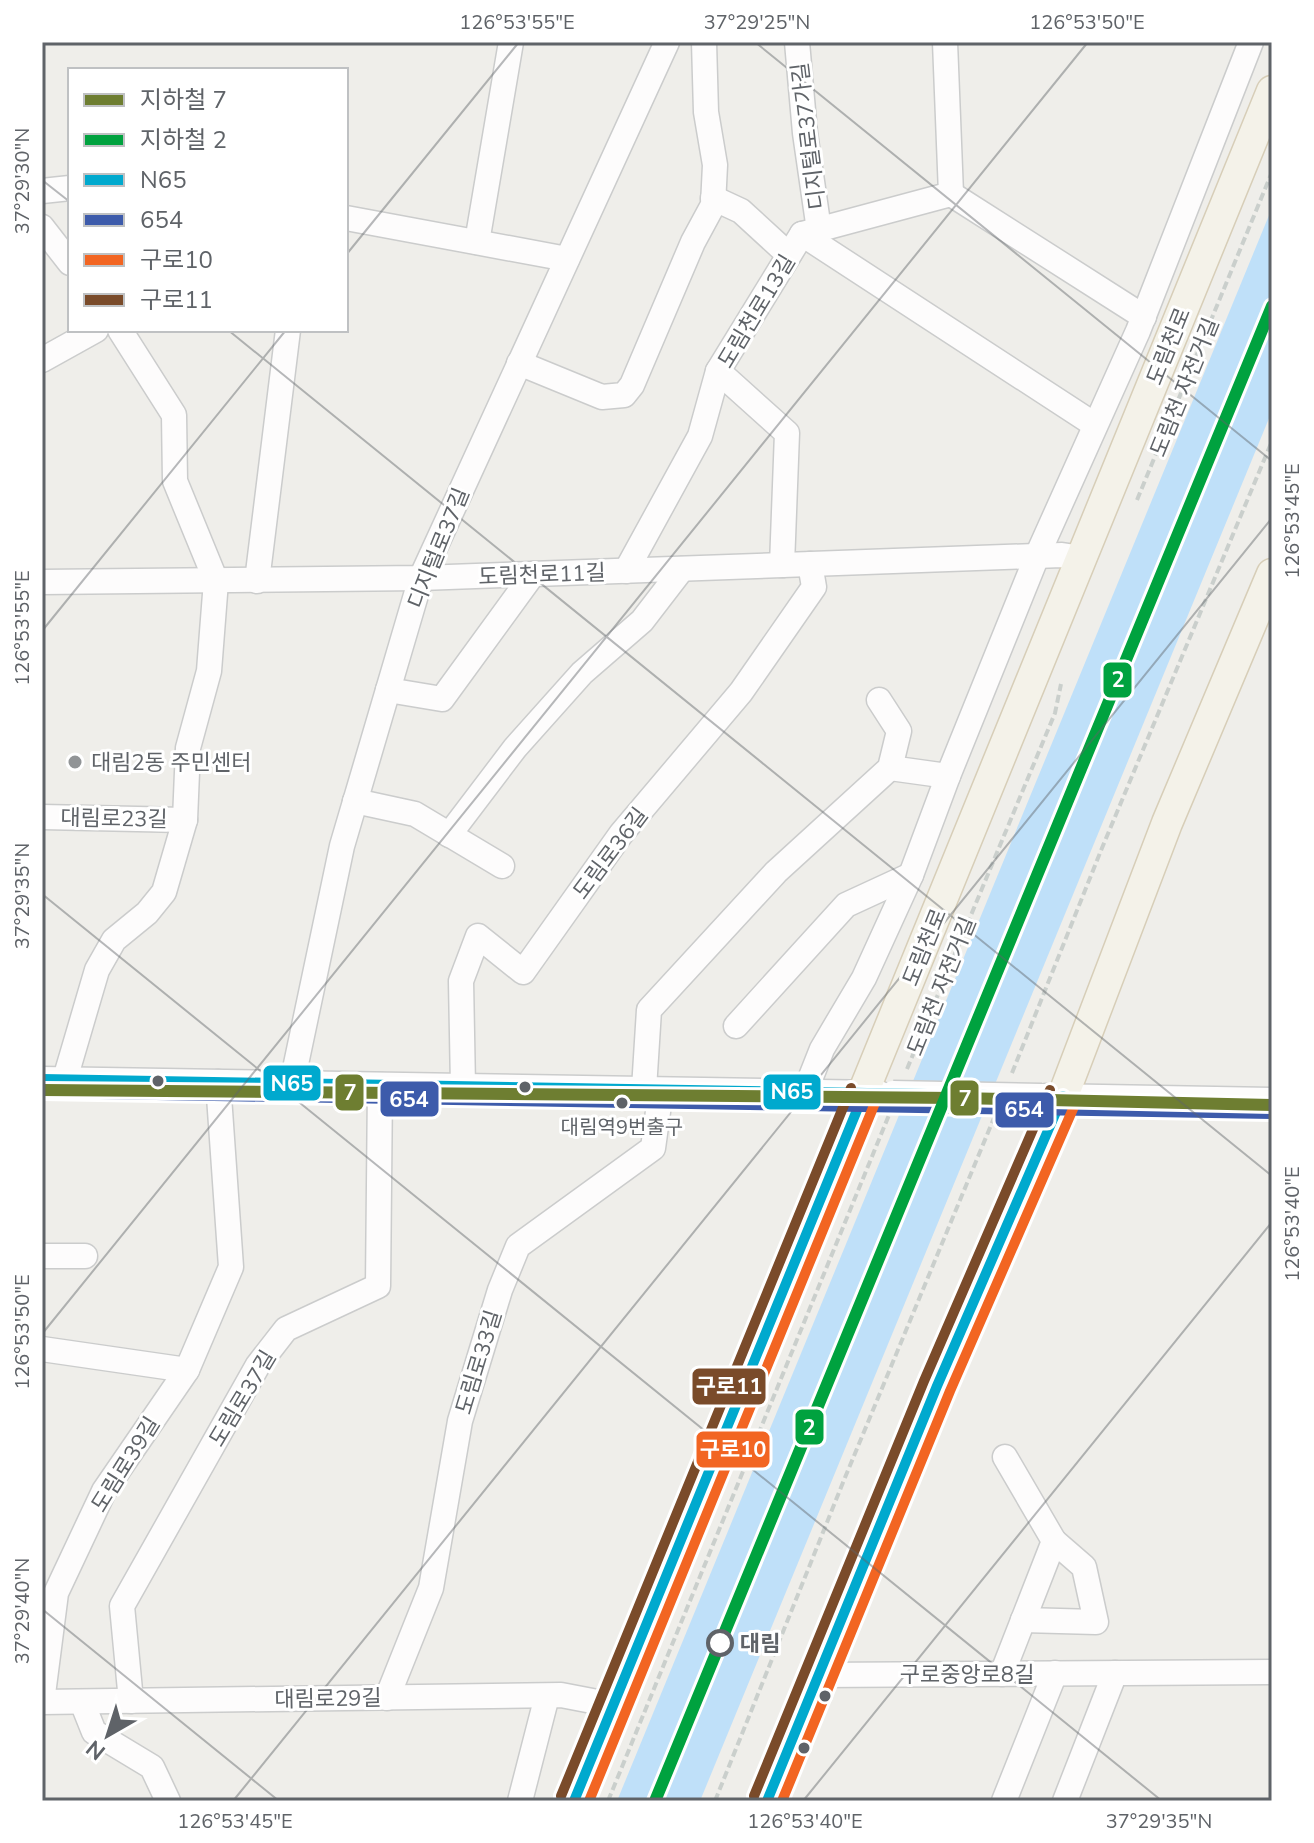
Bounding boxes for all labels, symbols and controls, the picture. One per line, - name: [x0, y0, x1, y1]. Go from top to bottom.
- text: 126°53'55"E: [459, 9, 575, 36]
- text: 37°29'25"N: [704, 9, 810, 36]
- text: 126°53'50"E: [1029, 9, 1145, 36]
- street label: 디지털로37가길: [785, 61, 833, 211]
- legend: [68, 68, 348, 332]
- text: 지하철 7: [140, 84, 227, 116]
- text: 지하철 2: [140, 124, 227, 156]
- text: 37°29'30"N: [9, 128, 36, 234]
- text: N65: [140, 164, 187, 196]
- text: 654: [140, 204, 183, 236]
- text: 구로10: [140, 244, 213, 276]
- street label: 도림천로13길: [711, 249, 803, 374]
- text: 구로11: [140, 284, 213, 316]
- street label: 도림천로: [1140, 303, 1198, 390]
- street label: 도림천 자전거길: [1143, 313, 1226, 461]
- text: 126°53'45"E: [1279, 463, 1306, 579]
- street label: 디지털로37길: [401, 484, 477, 613]
- street label: 도림천로11길: [478, 558, 606, 592]
- text: 126°53'55"E: [9, 570, 36, 686]
- line badge: 2: [1102, 661, 1133, 699]
- text: 2: [1111, 665, 1125, 695]
- place label: 대림2동 주민센터: [91, 748, 252, 778]
- marker: 대림2동 주민센터: [66, 753, 84, 771]
- street label: 도림로36길: [567, 802, 655, 906]
- street label: 대림로23길: [60, 803, 168, 835]
- text: 37°29'35"N: [9, 843, 36, 949]
- street label: 도림천로: [896, 904, 954, 991]
- street label: 도림천 자전거길: [900, 912, 983, 1060]
- line badge: N65: [262, 1064, 322, 1102]
- text: N65: [271, 1069, 313, 1099]
- unlabelled marker: [150, 1073, 166, 1089]
- line badge: 7: [334, 1073, 365, 1112]
- line badge: N65: [762, 1073, 822, 1111]
- text: N65: [771, 1077, 813, 1107]
- text: 7: [343, 1078, 357, 1108]
- unlabelled marker: [517, 1079, 533, 1095]
- line badge: 7: [949, 1079, 980, 1117]
- line badge: 654: [379, 1080, 440, 1118]
- text: 7: [958, 1084, 972, 1114]
- text: 654: [389, 1085, 429, 1115]
- line badge: 654: [994, 1091, 1055, 1129]
- marker: 대림역9번출구: [614, 1095, 630, 1111]
- text: 654: [1004, 1095, 1044, 1125]
- place label: 대림역9번출구: [561, 1114, 683, 1141]
- text: 126°53'40"E: [1279, 1166, 1306, 1282]
- text: 126°53'50"E: [9, 1274, 36, 1390]
- street label: 도림로33길: [449, 1307, 509, 1418]
- street label: 도림로37길: [202, 1345, 283, 1452]
- line badge: 구로11: [691, 1367, 767, 1406]
- text: 구로11: [696, 1372, 762, 1402]
- line badge: 2: [794, 1408, 825, 1446]
- street label: 도림로39길: [85, 1411, 167, 1518]
- text: 2: [802, 1413, 816, 1443]
- line badge: 구로10: [695, 1430, 771, 1469]
- text: 구로10: [700, 1435, 766, 1465]
- text: 37°29'40"N: [9, 1558, 36, 1664]
- place label: 대림: [740, 1629, 780, 1659]
- marker: 대림: [707, 1630, 733, 1656]
- street label: 구로중앙로8길: [900, 1660, 1034, 1690]
- street label: 대림로29길: [274, 1683, 382, 1715]
- unlabelled marker: [817, 1688, 833, 1704]
- north arrow: [68, 1695, 148, 1775]
- text: N: [80, 1733, 112, 1767]
- unlabelled marker: [796, 1740, 812, 1756]
- text: 126°53'45"E: [177, 1808, 293, 1835]
- text: 126°53'40"E: [747, 1808, 863, 1835]
- text: 37°29'35"N: [1106, 1808, 1212, 1835]

